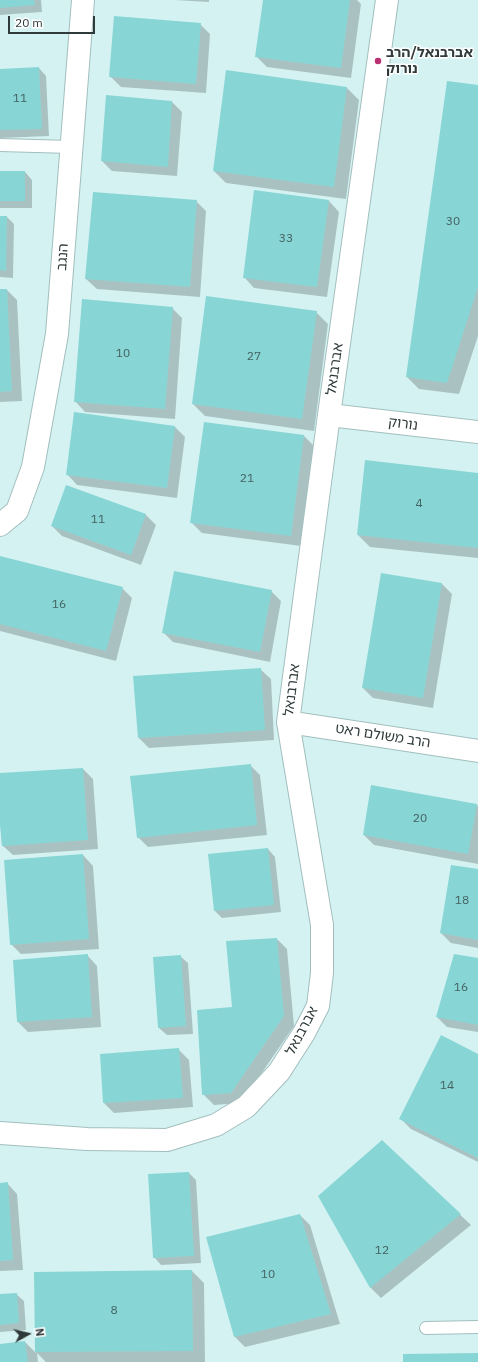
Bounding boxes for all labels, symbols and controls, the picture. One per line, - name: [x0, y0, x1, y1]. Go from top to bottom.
- scale bar: [10, 8, 97, 34]
- text: 20 m: [15, 15, 43, 30]
- place label: אברבנאל/הרב נורוק: [386, 45, 473, 78]
- marker: אברבנאל/הרב נורוק: [373, 56, 383, 66]
- house number: 11: [13, 92, 27, 106]
- house number: 30: [446, 215, 460, 229]
- house number: 33: [279, 232, 293, 246]
- street label: הנגב: [54, 243, 72, 271]
- street label: אברבנאל: [323, 342, 347, 396]
- house number: 10: [116, 347, 130, 361]
- house number: 27: [247, 350, 261, 364]
- street label: נורוק: [387, 414, 419, 434]
- house number: 21: [240, 472, 254, 486]
- house number: 4: [415, 497, 423, 511]
- house number: 11: [91, 513, 105, 527]
- house number: 16: [52, 598, 66, 612]
- street label: אברבנאל: [280, 663, 304, 717]
- street label: הרב משולם ראט: [334, 720, 432, 752]
- house number: 20: [413, 812, 427, 826]
- house number: 18: [455, 894, 469, 908]
- house number: 16: [454, 981, 468, 995]
- street label: אברבנאל: [282, 1004, 322, 1058]
- house number: 14: [440, 1079, 454, 1093]
- house number: 12: [375, 1244, 389, 1258]
- house number: 10: [261, 1268, 275, 1282]
- house number: 8: [110, 1304, 118, 1318]
- north arrow: [8, 1314, 48, 1354]
- text: N: [32, 1327, 47, 1337]

